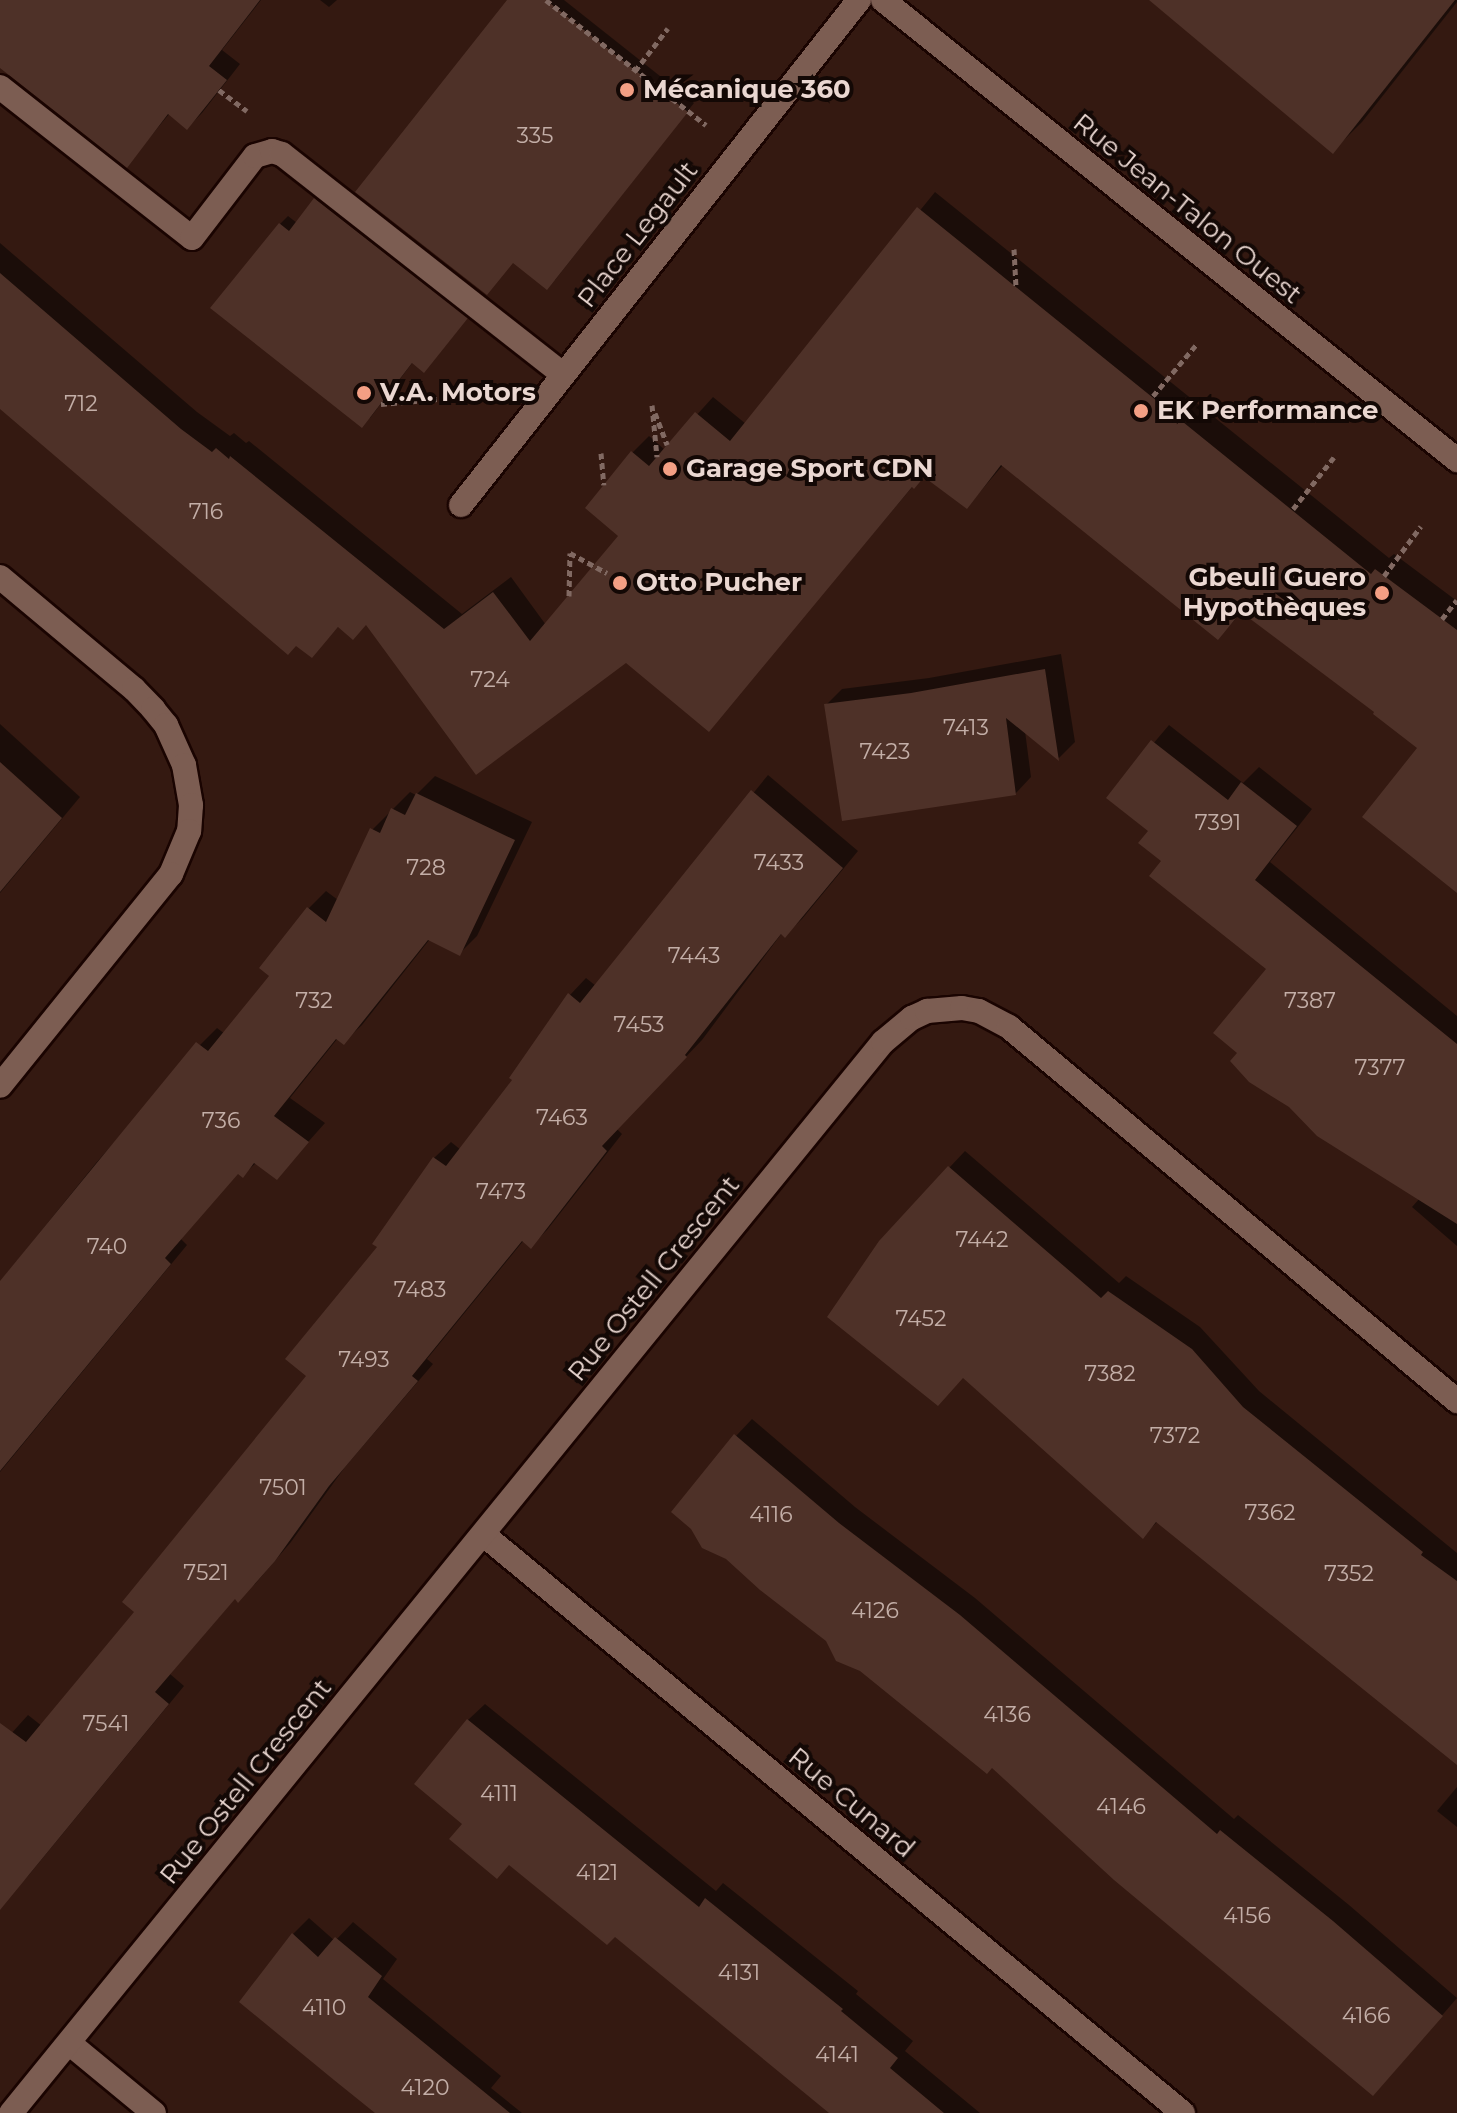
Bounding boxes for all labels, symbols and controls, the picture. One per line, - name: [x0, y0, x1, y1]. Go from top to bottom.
- place label: Mécanique 360: [643, 74, 851, 106]
- marker: Mécanique 360: [618, 81, 636, 99]
- street label: Rue Jean-Talon Ouest: [1067, 107, 1307, 311]
- house number: 335: [517, 123, 553, 149]
- street label: Place Legault: [571, 156, 705, 314]
- place label: V.A. Motors: [380, 377, 536, 409]
- marker: V.A. Motors: [355, 384, 373, 402]
- house number: 712: [64, 391, 98, 417]
- place label: EK Performance: [1157, 395, 1378, 427]
- marker: EK Performance: [1132, 402, 1150, 420]
- place label: Garage Sport CDN: [686, 453, 934, 485]
- marker: Garage Sport CDN: [661, 460, 679, 478]
- house number: 716: [189, 499, 223, 525]
- place label: Gbeuli Guero Hypothèques: [1183, 562, 1366, 624]
- place label: Otto Pucher: [636, 567, 802, 599]
- marker: Otto Pucher: [611, 574, 629, 592]
- marker: Gbeuli Guero Hypothèques: [1373, 584, 1391, 602]
- house number: 724: [470, 667, 510, 693]
- house number: 7413: [943, 715, 989, 741]
- house number: 7423: [860, 739, 910, 765]
- house number: 7391: [1195, 810, 1241, 836]
- house number: 7433: [754, 850, 804, 876]
- house number: 728: [406, 855, 446, 881]
- house number: 7443: [668, 943, 720, 969]
- house number: 732: [295, 988, 333, 1014]
- house number: 7387: [1284, 988, 1336, 1014]
- house number: 7453: [614, 1012, 664, 1038]
- house number: 7377: [1355, 1055, 1405, 1081]
- house number: 7463: [536, 1105, 588, 1131]
- house number: 736: [202, 1108, 240, 1134]
- street label: Rue Ostell Crescent: [562, 1170, 746, 1388]
- house number: 7473: [476, 1179, 526, 1205]
- house number: 7442: [955, 1227, 1009, 1253]
- house number: 740: [87, 1234, 127, 1260]
- house number: 7483: [394, 1277, 446, 1303]
- house number: 7452: [896, 1306, 946, 1332]
- house number: 7493: [338, 1347, 390, 1373]
- house number: 7382: [1084, 1361, 1136, 1387]
- house number: 7372: [1150, 1423, 1200, 1449]
- house number: 7501: [259, 1475, 307, 1501]
- house number: 7362: [1244, 1500, 1296, 1526]
- house number: 4116: [749, 1502, 793, 1528]
- house number: 7521: [183, 1560, 229, 1586]
- house number: 7352: [1324, 1561, 1374, 1587]
- house number: 4126: [851, 1598, 899, 1624]
- street label: Rue Ostell Crescent: [154, 1673, 338, 1891]
- house number: 4136: [983, 1702, 1031, 1728]
- house number: 7541: [83, 1711, 129, 1737]
- street label: Rue Cunard: [782, 1741, 920, 1865]
- house number: 4111: [480, 1781, 518, 1807]
- house number: 4146: [1096, 1794, 1146, 1820]
- house number: 4121: [576, 1860, 618, 1886]
- house number: 4156: [1223, 1903, 1271, 1929]
- house number: 4131: [718, 1960, 760, 1986]
- house number: 4110: [302, 1995, 346, 2021]
- house number: 4166: [1342, 2003, 1390, 2029]
- house number: 4141: [815, 2042, 859, 2068]
- house number: 4120: [401, 2075, 449, 2101]

